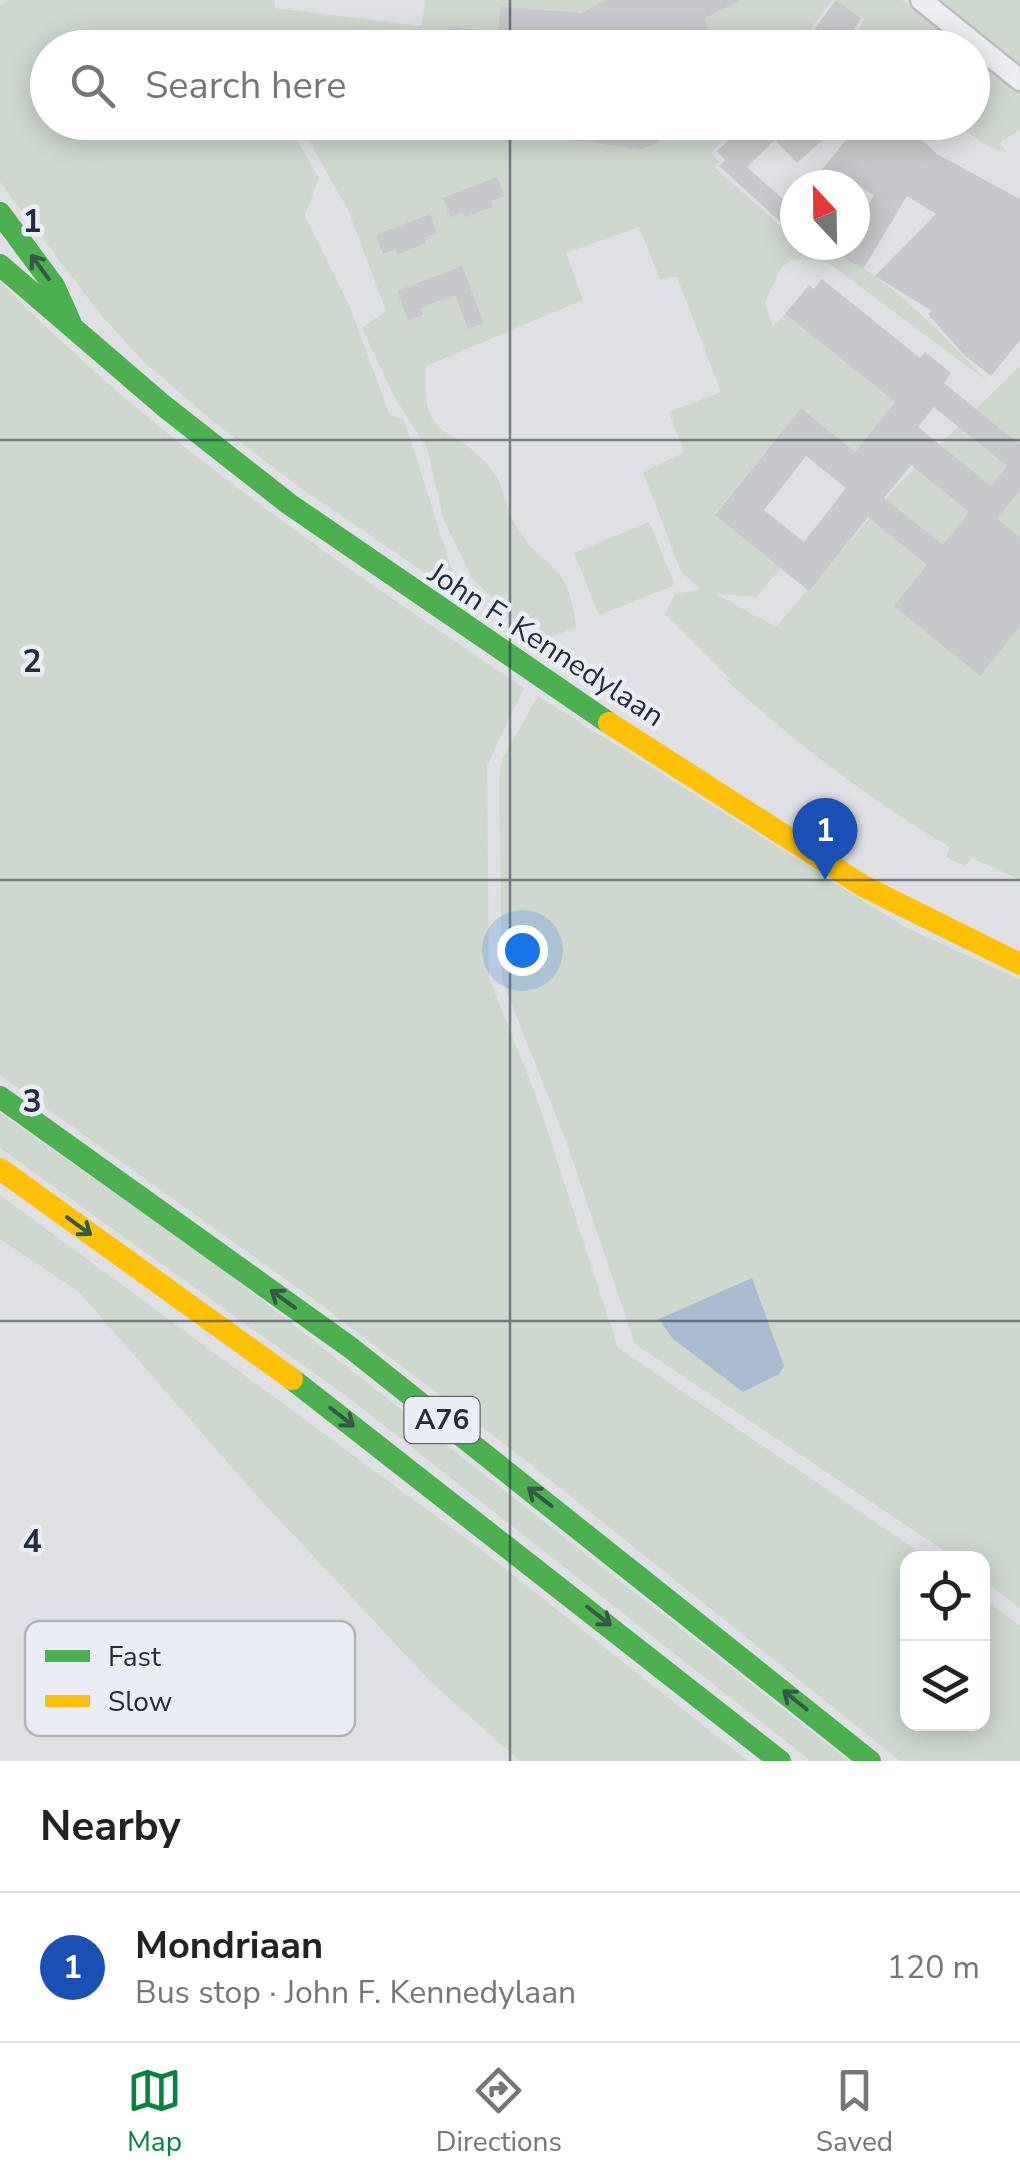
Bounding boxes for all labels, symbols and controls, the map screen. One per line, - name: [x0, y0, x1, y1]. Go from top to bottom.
- search box: [30, 30, 990, 140]
- icon: search: [65, 58, 120, 113]
- text: Search here: [145, 60, 346, 111]
- north arrow: [780, 170, 870, 260]
- text: 1: [22, 200, 42, 243]
- one-way arrow: [29, 254, 50, 281]
- street label: John F. Kennedylaan: [419, 553, 672, 737]
- text: 2: [22, 640, 42, 683]
- pin: 1: [792, 798, 858, 880]
- your location: [497, 925, 548, 976]
- text: 3: [22, 1080, 42, 1123]
- one-way arrow: [65, 1216, 92, 1237]
- one-way arrow: [269, 1289, 297, 1310]
- road number: A76: [404, 1397, 480, 1443]
- one-way arrow: [328, 1407, 355, 1428]
- one-way arrow: [528, 1486, 554, 1508]
- text: 4: [22, 1520, 42, 1563]
- map controls: [900, 1551, 990, 1731]
- button: locate: [900, 1551, 990, 1641]
- one-way arrow: [585, 1606, 612, 1627]
- legend: [25, 1621, 355, 1736]
- text: Fast: [108, 1638, 161, 1676]
- button: layers: [900, 1641, 990, 1731]
- text: Slow: [108, 1683, 172, 1721]
- one-way arrow: [782, 1689, 808, 1711]
- text: Nearby: [40, 1798, 181, 1855]
- text: Mondriaan: [135, 1920, 323, 1971]
- text: 1: [63, 1946, 82, 1989]
- text: 120 m: [887, 1946, 980, 1989]
- text: Bus stop · John F. Kennedylaan: [135, 1971, 576, 2014]
- tab: Map: [127, 2063, 182, 2161]
- tab: Directions: [436, 2063, 562, 2161]
- tab: Saved: [816, 2063, 893, 2161]

